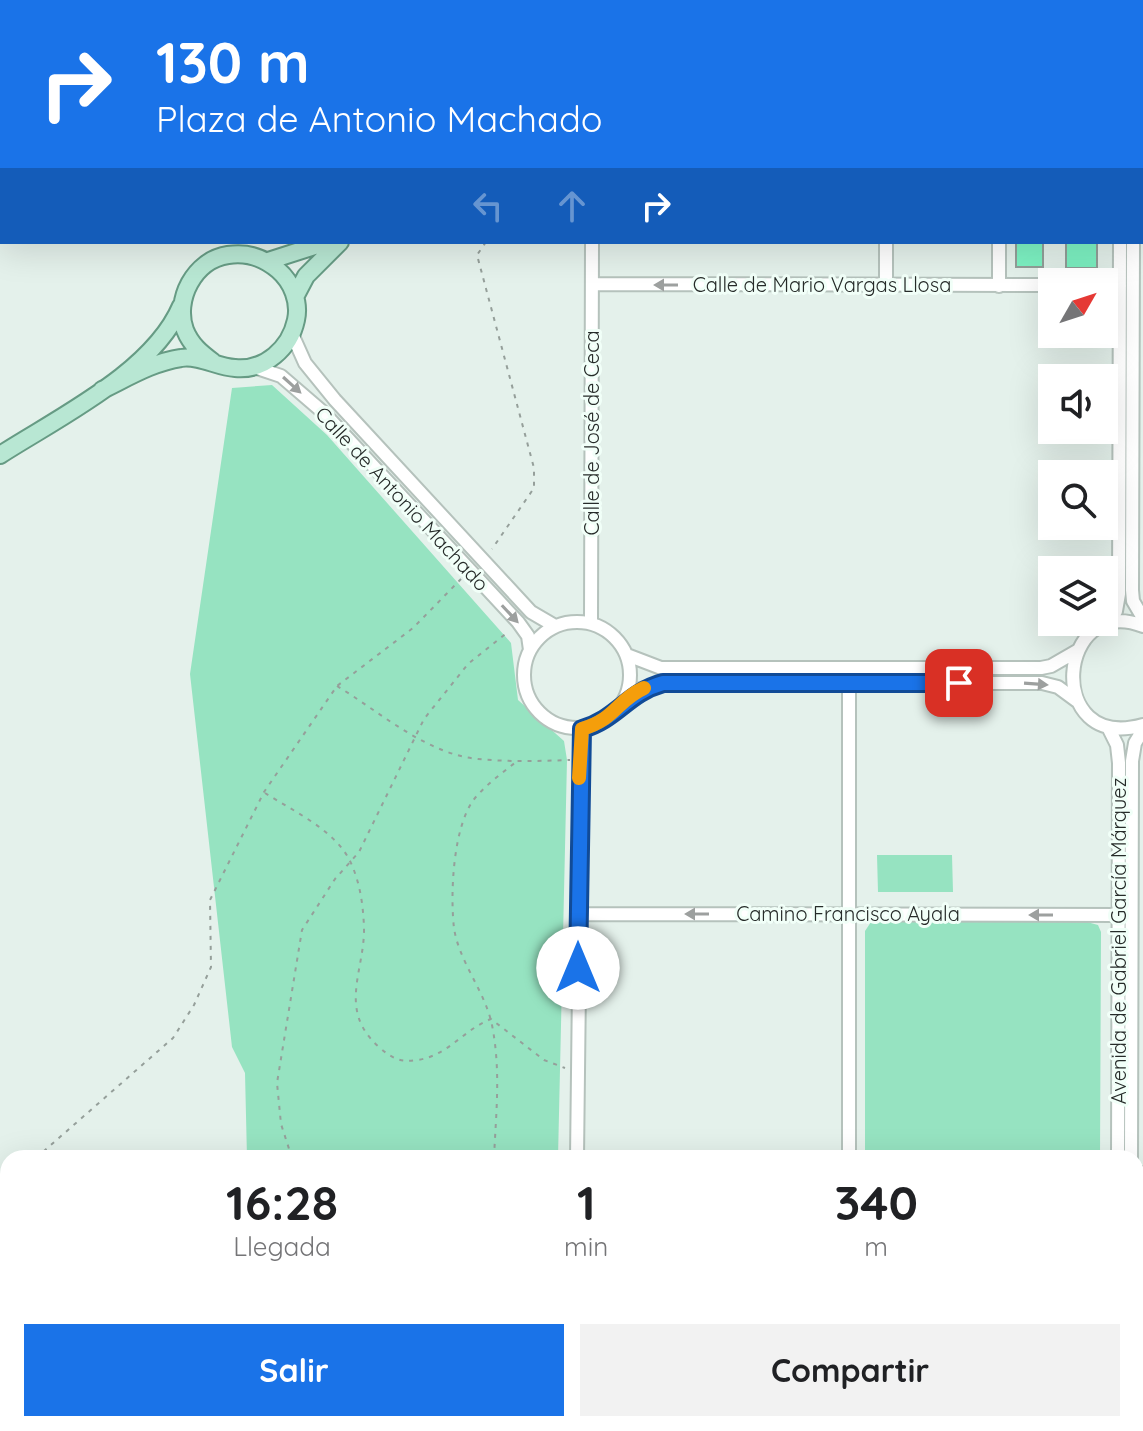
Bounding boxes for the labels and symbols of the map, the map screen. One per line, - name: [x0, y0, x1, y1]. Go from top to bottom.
- north arrow: [1038, 268, 1118, 348]
- street label: Calle de Mario Vargas Llosa: [693, 272, 951, 297]
- one-way arrow: [653, 279, 678, 291]
- street label: Calle de José de Ceca: [579, 330, 604, 536]
- one-way arrow: [282, 376, 301, 394]
- street label: Calle de Antonio Machado: [310, 401, 494, 596]
- one-way arrow: [501, 605, 519, 624]
- pin: [925, 649, 993, 717]
- one-way arrow: [1024, 678, 1049, 691]
- street label: Avenida de Gabriel García Márquez: [1106, 778, 1131, 1104]
- street label: Camino Francisco Ayala: [736, 901, 960, 926]
- one-way arrow: [684, 908, 709, 920]
- one-way arrow: [1028, 909, 1053, 921]
- position arrow: [536, 926, 620, 1010]

